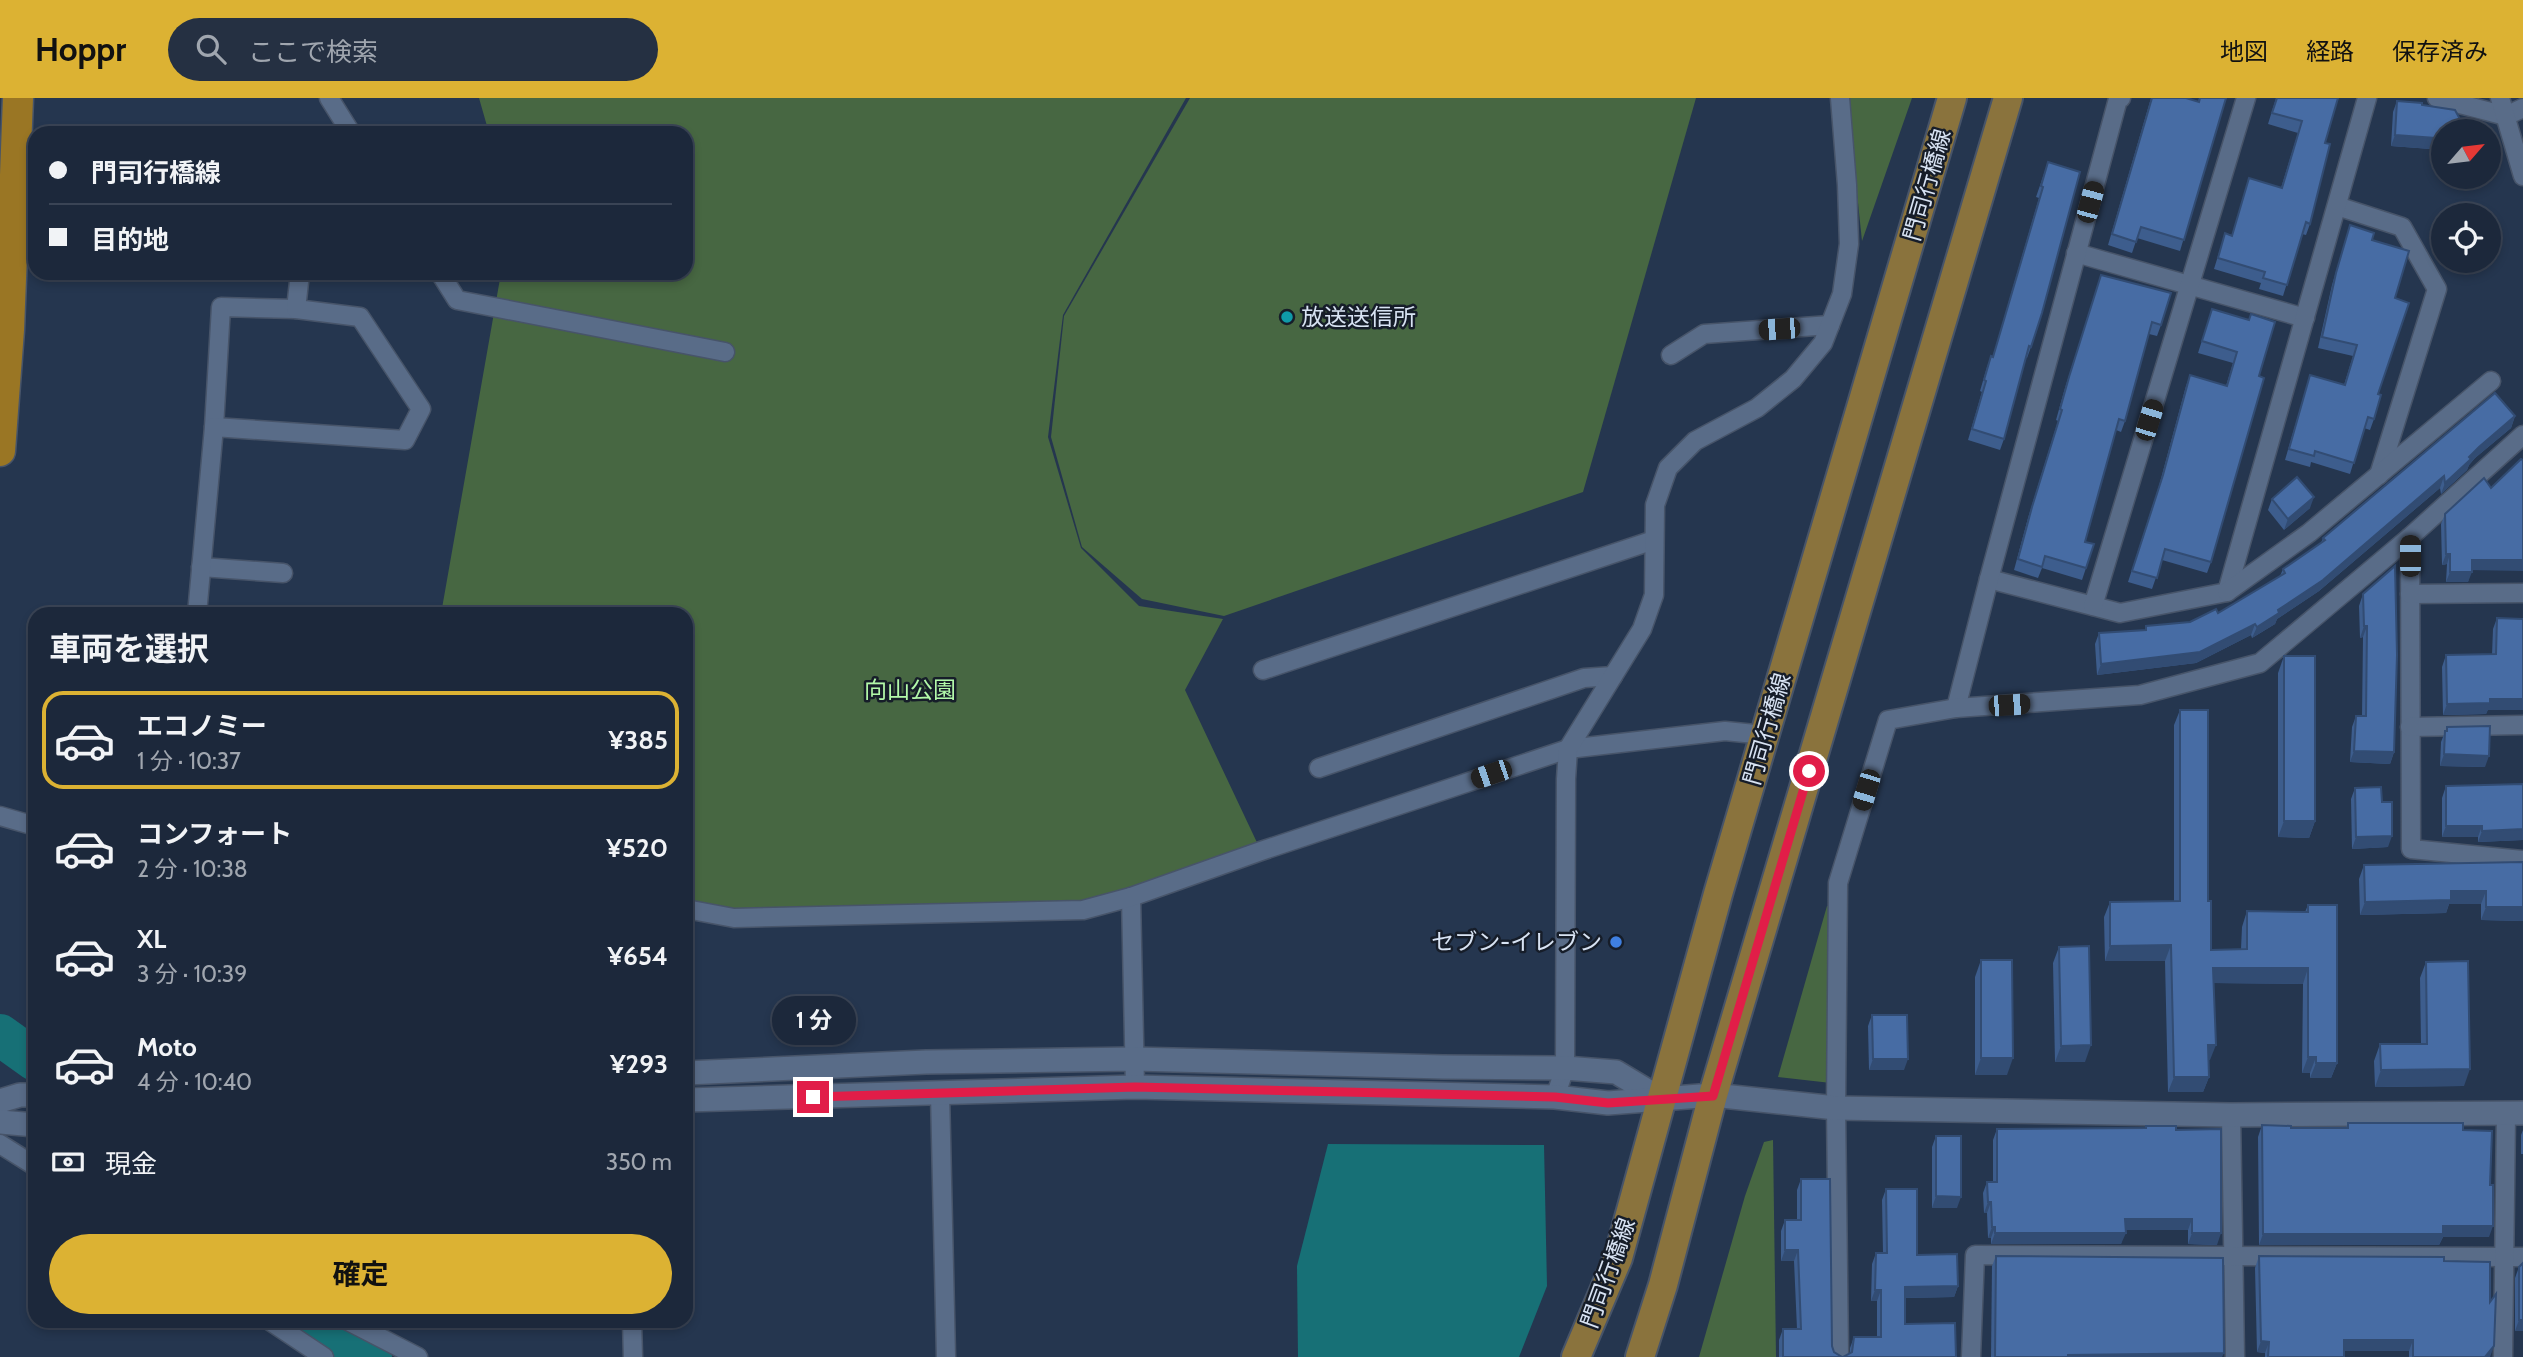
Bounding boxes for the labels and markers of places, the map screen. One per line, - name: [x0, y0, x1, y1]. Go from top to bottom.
- place label: 放送送信所: [1301, 303, 1416, 331]
- marker: 放送送信所: [1279, 309, 1295, 325]
- place label: セブン-イレブン: [1431, 928, 1602, 956]
- marker: セブン-イレブン: [1608, 934, 1624, 950]

